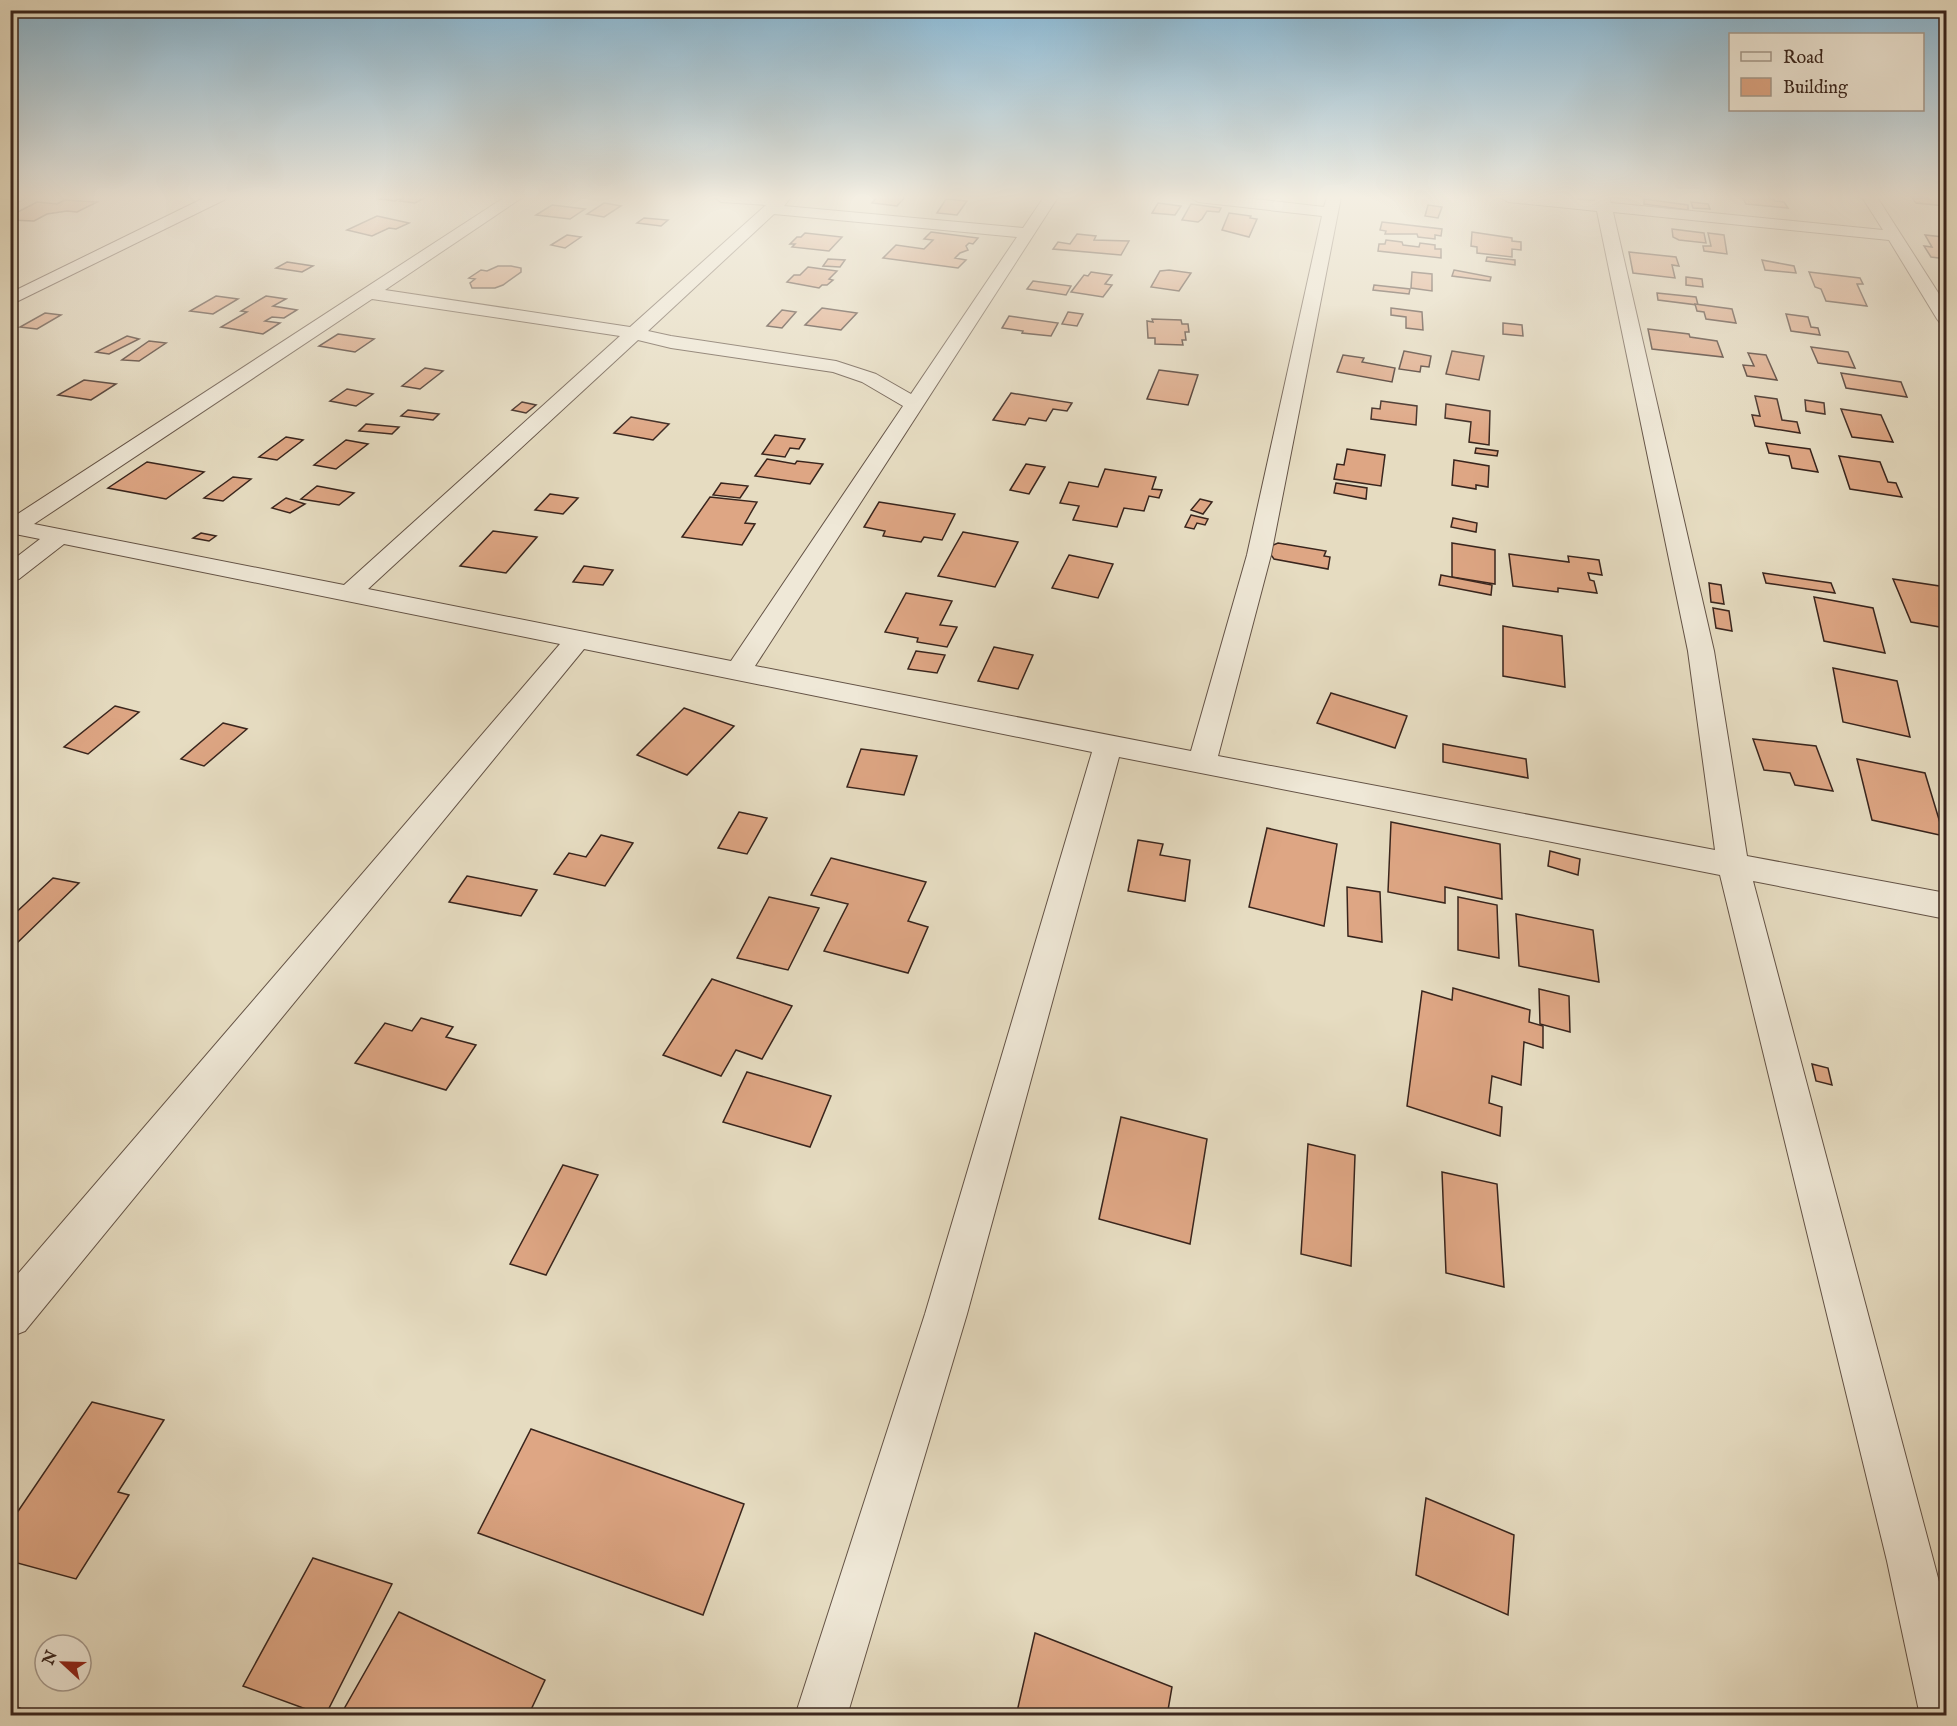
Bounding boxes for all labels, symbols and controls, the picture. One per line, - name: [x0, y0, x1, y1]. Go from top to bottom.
- legend: [1729, 33, 1924, 111]
- text: Road: [1783, 47, 1824, 70]
- text: Building: [1783, 77, 1848, 100]
- north arrow: [33, 1633, 93, 1693]
- text: N: [39, 1648, 63, 1669]

